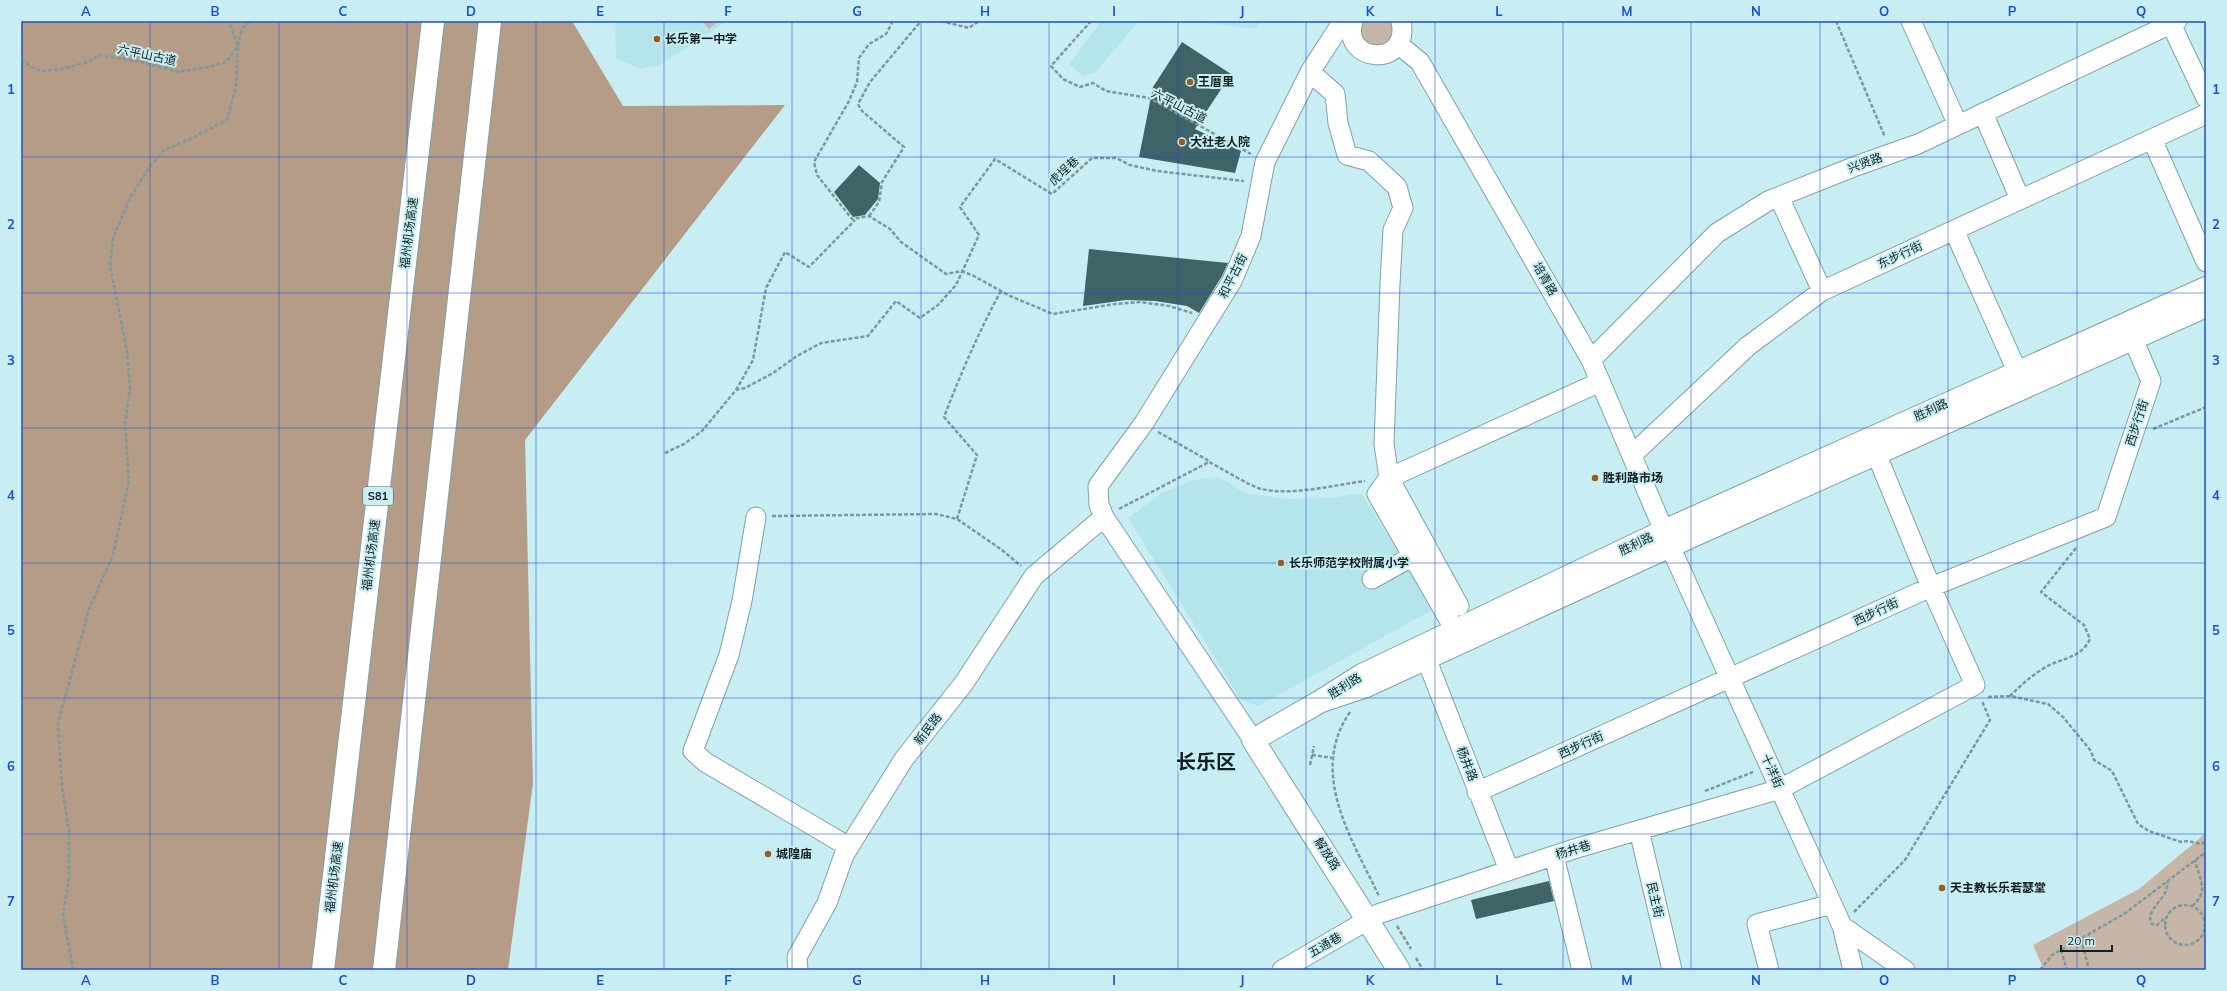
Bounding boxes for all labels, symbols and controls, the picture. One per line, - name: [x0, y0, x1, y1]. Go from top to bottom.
- text: A: [81, 3, 91, 19]
- text: B: [211, 3, 220, 19]
- text: C: [339, 3, 348, 19]
- text: D: [466, 3, 476, 19]
- text: E: [596, 3, 604, 19]
- text: F: [724, 3, 732, 19]
- text: G: [852, 3, 862, 19]
- text: H: [980, 3, 990, 19]
- text: I: [1112, 3, 1116, 19]
- text: J: [1240, 3, 1244, 19]
- text: K: [1366, 3, 1376, 19]
- text: L: [1495, 3, 1503, 19]
- text: M: [1621, 3, 1633, 19]
- text: N: [1751, 3, 1761, 19]
- text: O: [1879, 3, 1889, 19]
- text: P: [2008, 3, 2017, 19]
- text: Q: [2136, 3, 2146, 19]
- place label: 长乐第一中学: [665, 31, 737, 46]
- marker: 长乐第一中学: [652, 34, 662, 44]
- street label: 六平山古道: [116, 41, 178, 68]
- place label: 王厝里: [1198, 74, 1234, 89]
- marker: 王厝里: [1185, 77, 1195, 87]
- text: 1: [7, 81, 15, 97]
- text: 1: [2212, 81, 2220, 97]
- street label: 六平山古道: [1149, 85, 1209, 126]
- place label: 大社老人院: [1190, 134, 1250, 149]
- marker: 大社老人院: [1177, 137, 1187, 147]
- street label: 兴贤路: [1845, 149, 1884, 176]
- street label: 虎埕巷: [1045, 153, 1082, 188]
- street label: 福州机场高速: [397, 196, 420, 270]
- text: 2: [7, 216, 15, 232]
- text: 2: [2212, 216, 2220, 232]
- street label: 东步行街: [1875, 238, 1925, 271]
- street label: 和平古街: [1215, 251, 1250, 301]
- street label: 培青路: [1530, 259, 1561, 298]
- text: 3: [7, 352, 15, 368]
- text: 3: [2212, 352, 2220, 368]
- street label: 胜利路: [1911, 395, 1950, 424]
- street label: 西步行街: [2122, 398, 2151, 448]
- place label: 胜利路市场: [1603, 470, 1663, 485]
- marker: 胜利路市场: [1590, 473, 1600, 483]
- text: 4: [7, 487, 15, 503]
- road number: S81: [363, 487, 393, 505]
- text: 4: [2212, 487, 2220, 503]
- street label: 福州机场高速: [359, 518, 382, 592]
- street label: 胜利路: [1616, 529, 1655, 558]
- place label: 长乐师范学校附属小学: [1289, 555, 1409, 570]
- marker: 长乐师范学校附属小学: [1276, 558, 1286, 568]
- street label: 西步行街: [1851, 595, 1901, 628]
- text: 5: [7, 622, 15, 638]
- text: 5: [2212, 622, 2220, 638]
- street label: 胜利路: [1325, 670, 1364, 701]
- street label: 新民路: [911, 710, 945, 747]
- street label: 西步行街: [1556, 728, 1606, 761]
- street label: 杨井路: [1454, 744, 1481, 783]
- district label: 长乐区: [1176, 749, 1236, 774]
- street label: 十洋街: [1758, 751, 1787, 790]
- text: 6: [7, 758, 15, 774]
- text: 6: [2212, 758, 2220, 774]
- street label: 解放路: [1311, 835, 1344, 873]
- street label: 杨井巷: [1553, 837, 1592, 862]
- street label: 福州机场高速: [322, 840, 345, 914]
- place label: 城隍庙: [776, 846, 812, 861]
- marker: 城隍庙: [763, 849, 773, 859]
- place label: 天主教长乐若瑟堂: [1950, 880, 2046, 895]
- street label: 民主街: [1644, 881, 1667, 919]
- marker: 天主教长乐若瑟堂: [1937, 883, 1947, 893]
- text: 7: [7, 893, 15, 909]
- text: 7: [2212, 893, 2220, 909]
- scale bar: [2061, 927, 2112, 953]
- street label: 五通巷: [1305, 929, 1344, 960]
- text: 20 m: [2067, 933, 2095, 948]
- text: A: [81, 972, 91, 988]
- text: B: [211, 972, 220, 988]
- text: C: [339, 972, 348, 988]
- text: D: [466, 972, 476, 988]
- text: E: [596, 972, 604, 988]
- text: F: [724, 972, 732, 988]
- text: G: [852, 972, 862, 988]
- text: H: [980, 972, 990, 988]
- text: I: [1112, 972, 1116, 988]
- text: J: [1240, 972, 1244, 988]
- text: K: [1366, 972, 1376, 988]
- text: L: [1495, 972, 1503, 988]
- text: M: [1621, 972, 1633, 988]
- text: N: [1751, 972, 1761, 988]
- text: O: [1879, 972, 1889, 988]
- text: P: [2008, 972, 2017, 988]
- text: Q: [2136, 972, 2146, 988]

